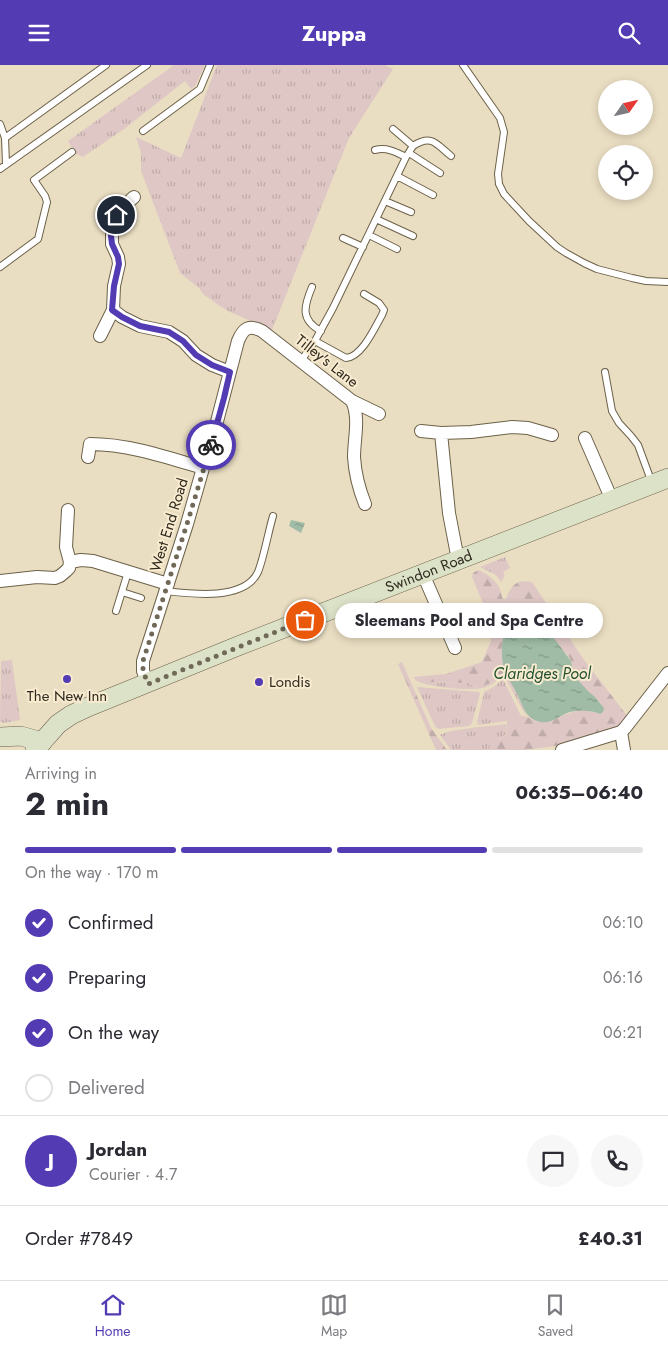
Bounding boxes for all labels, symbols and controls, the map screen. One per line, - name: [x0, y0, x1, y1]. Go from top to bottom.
- text: Zuppa: [302, 17, 366, 49]
- icon: menu: [25, 19, 53, 47]
- icon: search: [615, 19, 643, 47]
- north arrow: [598, 80, 652, 135]
- map controls: [598, 80, 653, 200]
- button: locate: [598, 145, 653, 200]
- pin: [95, 194, 137, 236]
- icon: home: [102, 201, 130, 229]
- street label: Tilley's Lane: [291, 329, 363, 393]
- courier: [186, 420, 236, 470]
- icon: bike: [197, 431, 225, 459]
- street label: West End Road: [144, 475, 194, 575]
- street label: Swindon Road: [382, 545, 475, 598]
- pin: [284, 599, 326, 641]
- callout: Sleemans Pool and Spa Centre: [335, 603, 602, 637]
- icon: bag: [291, 606, 319, 634]
- text: Sleemans Pool and Spa Centre: [354, 609, 584, 632]
- water label: Claridges Pool: [493, 662, 592, 685]
- place label: Londis: [269, 671, 310, 693]
- marker: The New Inn: [61, 673, 73, 685]
- marker: Londis: [253, 676, 265, 688]
- place label: The New Inn: [27, 685, 107, 707]
- text: Arriving in: [25, 762, 97, 785]
- text: 06:35–06:40: [515, 779, 643, 806]
- text: 2 min: [25, 781, 109, 827]
- text: On the way · 170 m: [25, 861, 159, 884]
- icon: check: [25, 909, 53, 937]
- text: Confirmed: [68, 909, 154, 936]
- text: 06:10: [603, 911, 643, 934]
- icon: check: [25, 964, 53, 992]
- text: Preparing: [68, 964, 146, 991]
- text: 06:16: [603, 966, 643, 989]
- icon: check: [25, 1019, 53, 1047]
- text: On the way: [68, 1019, 159, 1046]
- text: 06:21: [603, 1021, 643, 1044]
- text: Delivered: [68, 1074, 145, 1101]
- button: chat: [527, 1135, 579, 1187]
- button: phone: [591, 1135, 643, 1187]
- text: Jordan: [89, 1136, 147, 1163]
- text: J: [48, 1147, 54, 1174]
- text: Courier · 4.7: [89, 1163, 177, 1186]
- text: Order #7849: [25, 1225, 133, 1252]
- text: £40.31: [578, 1225, 643, 1252]
- tab: Home: [95, 1291, 131, 1341]
- tab: Map: [320, 1291, 348, 1341]
- tab: Saved: [538, 1291, 573, 1341]

